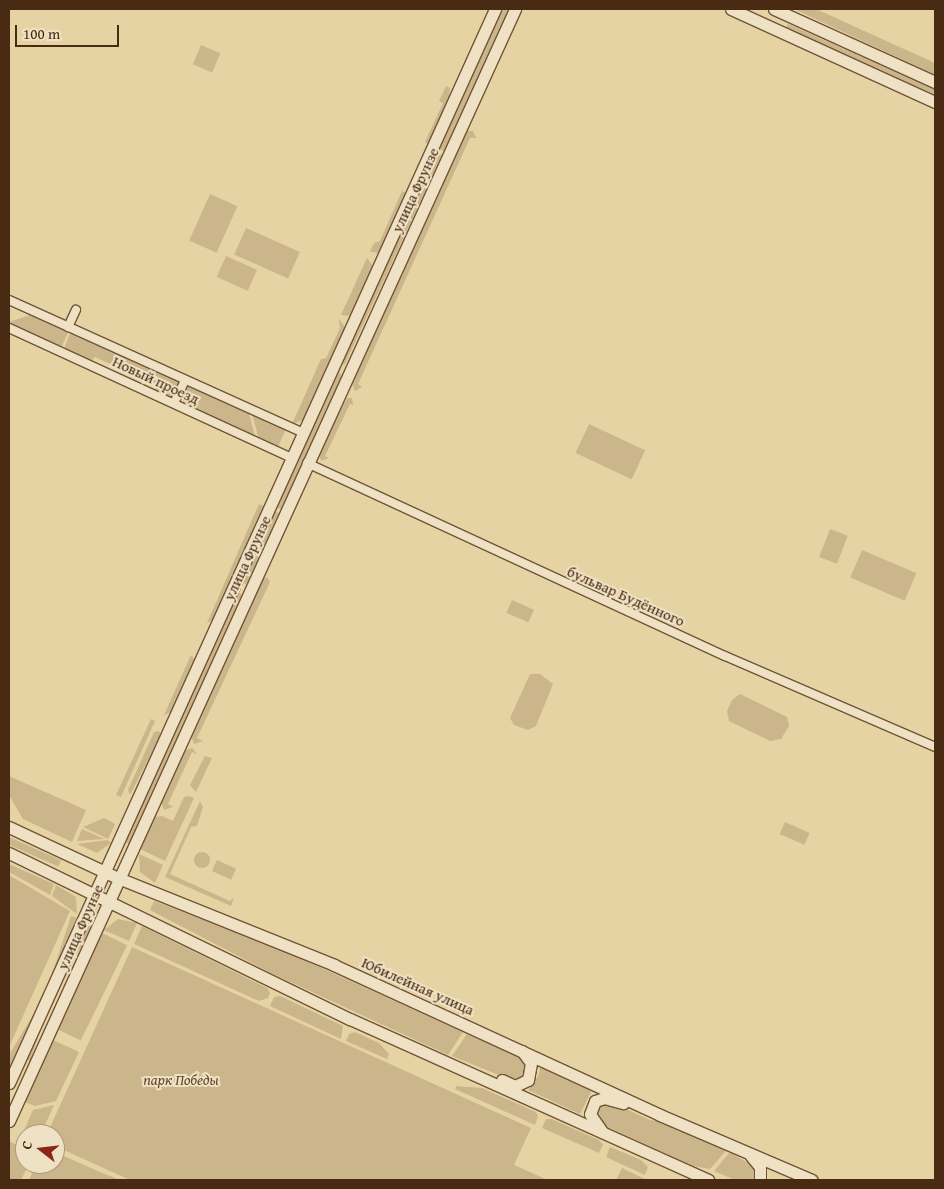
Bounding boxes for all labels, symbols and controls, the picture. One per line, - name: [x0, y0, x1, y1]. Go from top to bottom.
- scale bar: [18, 15, 121, 47]
- text: 100 m: [23, 23, 60, 44]
- street label: улица Фрунзе: [388, 145, 442, 235]
- street label: Новый проезд: [110, 352, 202, 408]
- street label: улица Фрунзе: [220, 513, 274, 603]
- street label: бульвар Будённого: [564, 562, 688, 630]
- street label: улица Фрунзе: [53, 882, 107, 972]
- street label: Юбилейная улица: [359, 953, 477, 1019]
- park label: парк Победы: [143, 1071, 219, 1089]
- north arrow: [15, 1124, 65, 1174]
- text: С: [16, 1139, 37, 1152]

